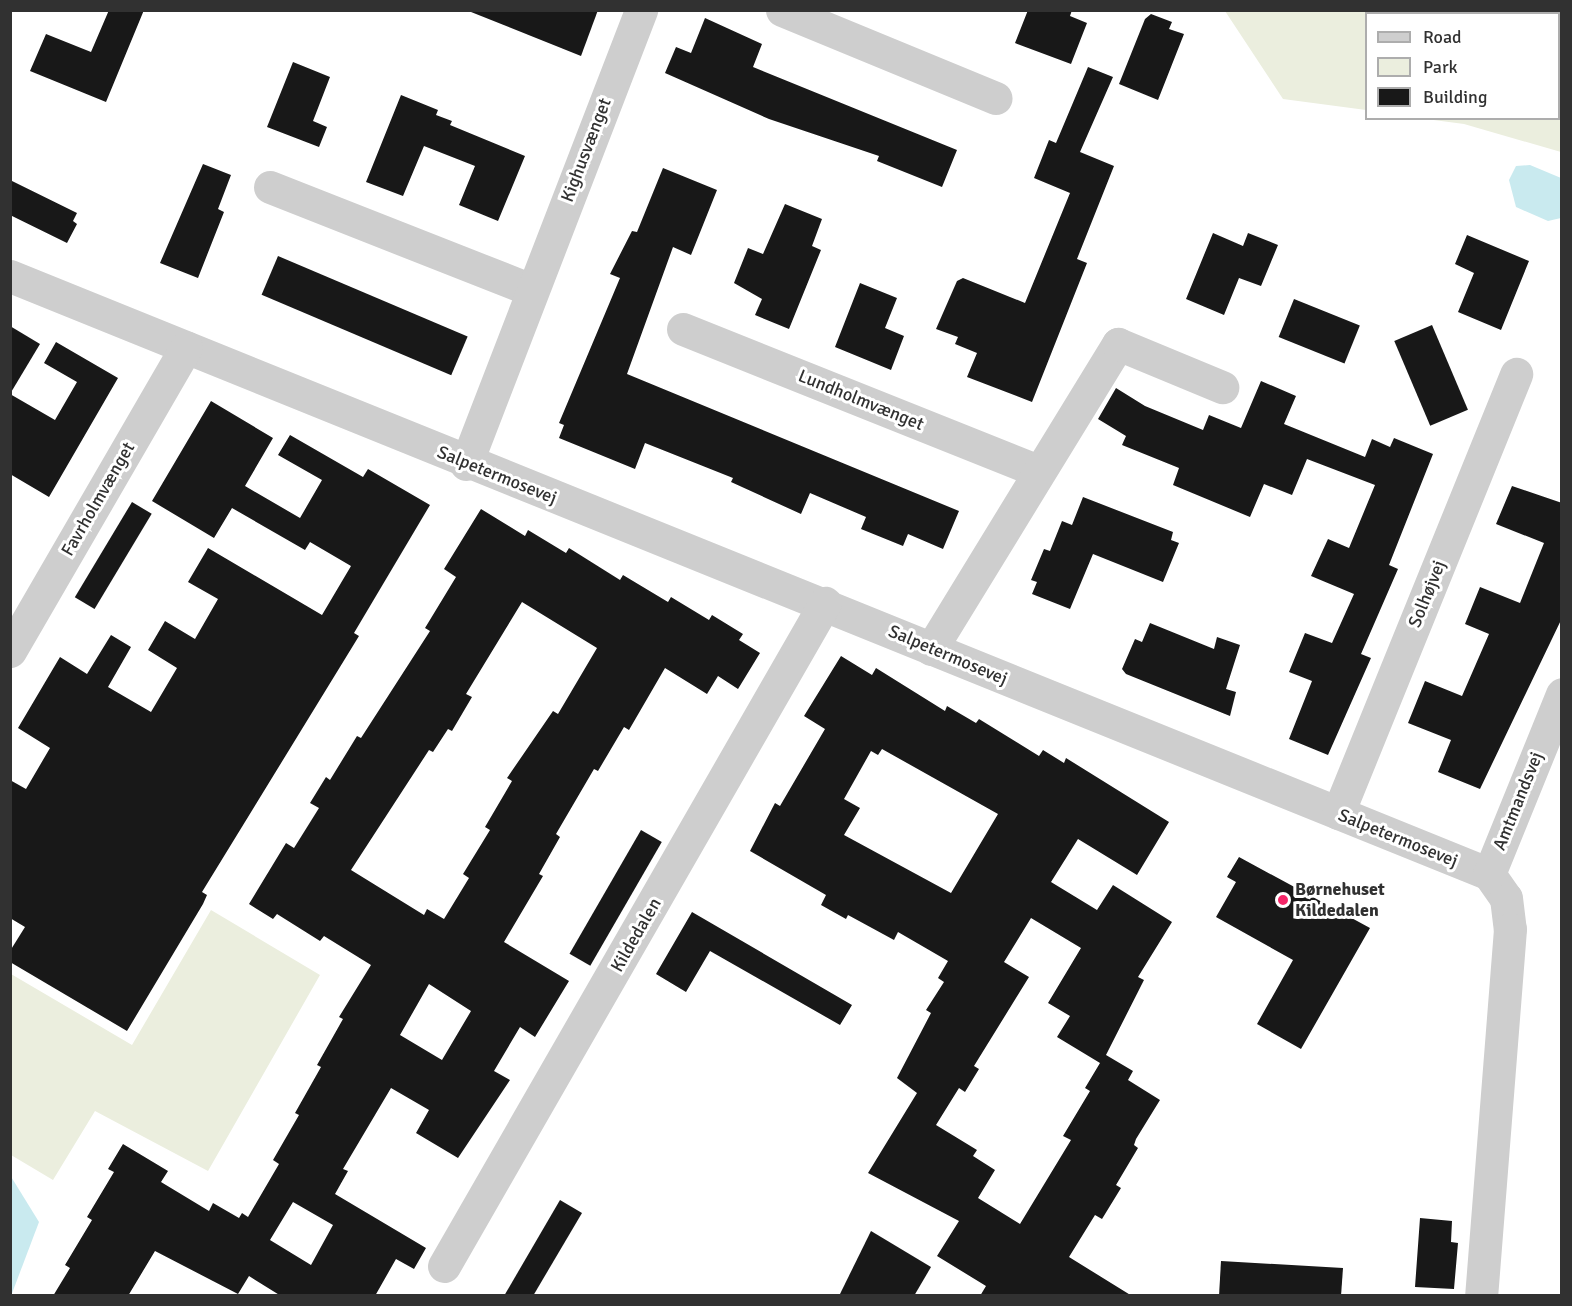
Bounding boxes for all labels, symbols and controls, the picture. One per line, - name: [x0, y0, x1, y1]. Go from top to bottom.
- legend: [1365, 12, 1560, 120]
- text: Road: [1423, 26, 1462, 48]
- text: Park: [1423, 56, 1458, 78]
- text: Building: [1423, 86, 1487, 108]
- street label: Kighusvænget: [556, 95, 616, 205]
- street label: Lundholmvænget: [795, 365, 927, 435]
- street label: Favrholmvænget: [57, 438, 139, 560]
- street label: Salpetermosevej: [434, 441, 560, 509]
- street label: Solhøjvej: [1404, 557, 1450, 631]
- street label: Salpetermosevej: [885, 620, 1011, 690]
- street label: Amtmandsvej: [1488, 749, 1548, 853]
- street label: Salpetermosevej: [1335, 804, 1461, 872]
- place label: Børnehuset Kildedalen: [1295, 879, 1385, 922]
- marker: Børnehuset Kildedalen: [1276, 893, 1290, 907]
- street label: Kildedalen: [606, 894, 666, 976]

